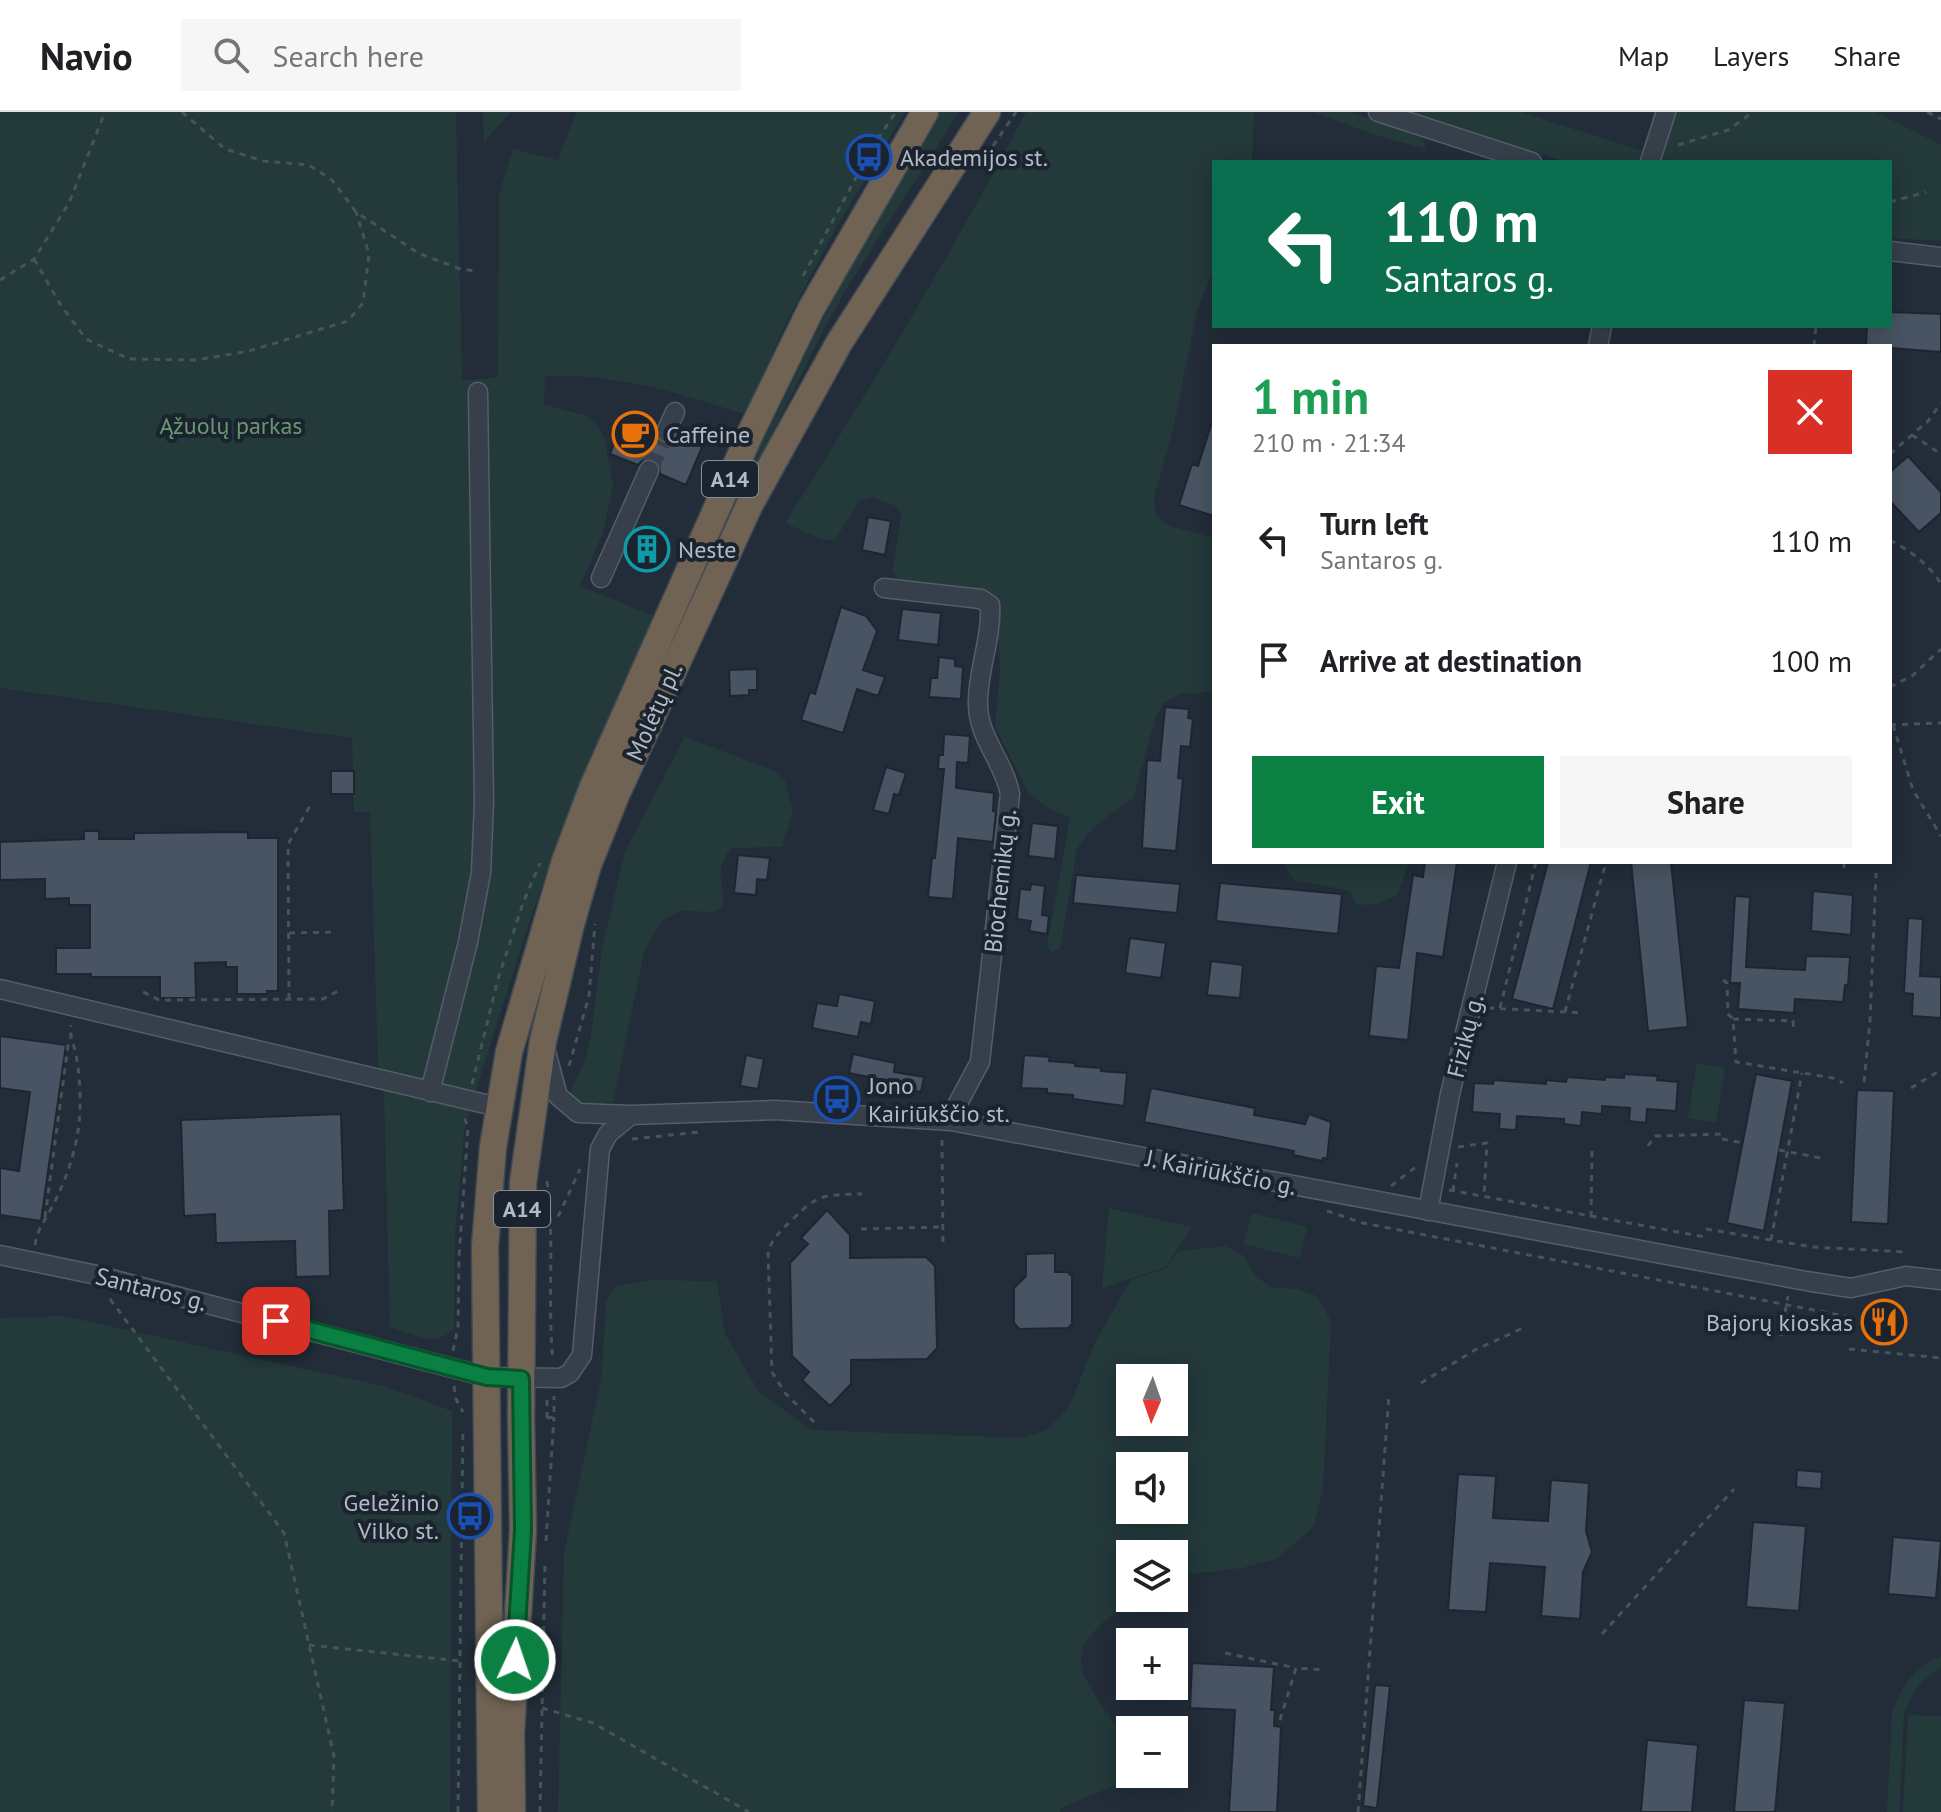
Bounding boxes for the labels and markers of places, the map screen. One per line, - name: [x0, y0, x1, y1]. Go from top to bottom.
- bus stop icon: Akademijos st.: [845, 133, 893, 181]
- place label: Akademijos st.: [900, 142, 1048, 173]
- cafe icon: Caffeine: [611, 410, 659, 458]
- place label: Caffeine: [666, 419, 750, 450]
- building icon: Neste: [623, 525, 671, 573]
- place label: Neste: [678, 534, 737, 565]
- place label: Jono Kairiūkščio st.: [867, 1070, 1010, 1129]
- bus stop icon: Jono Kairiūkščio st.: [813, 1075, 861, 1123]
- pin: [242, 1287, 310, 1355]
- restaurant icon: Bajorų kioskas: [1860, 1298, 1908, 1346]
- place label: Bajorų kioskas: [1706, 1307, 1853, 1338]
- place label: Geležinio Vilko st.: [344, 1487, 439, 1546]
- bus stop icon: Geležinio Vilko st.: [446, 1492, 494, 1540]

